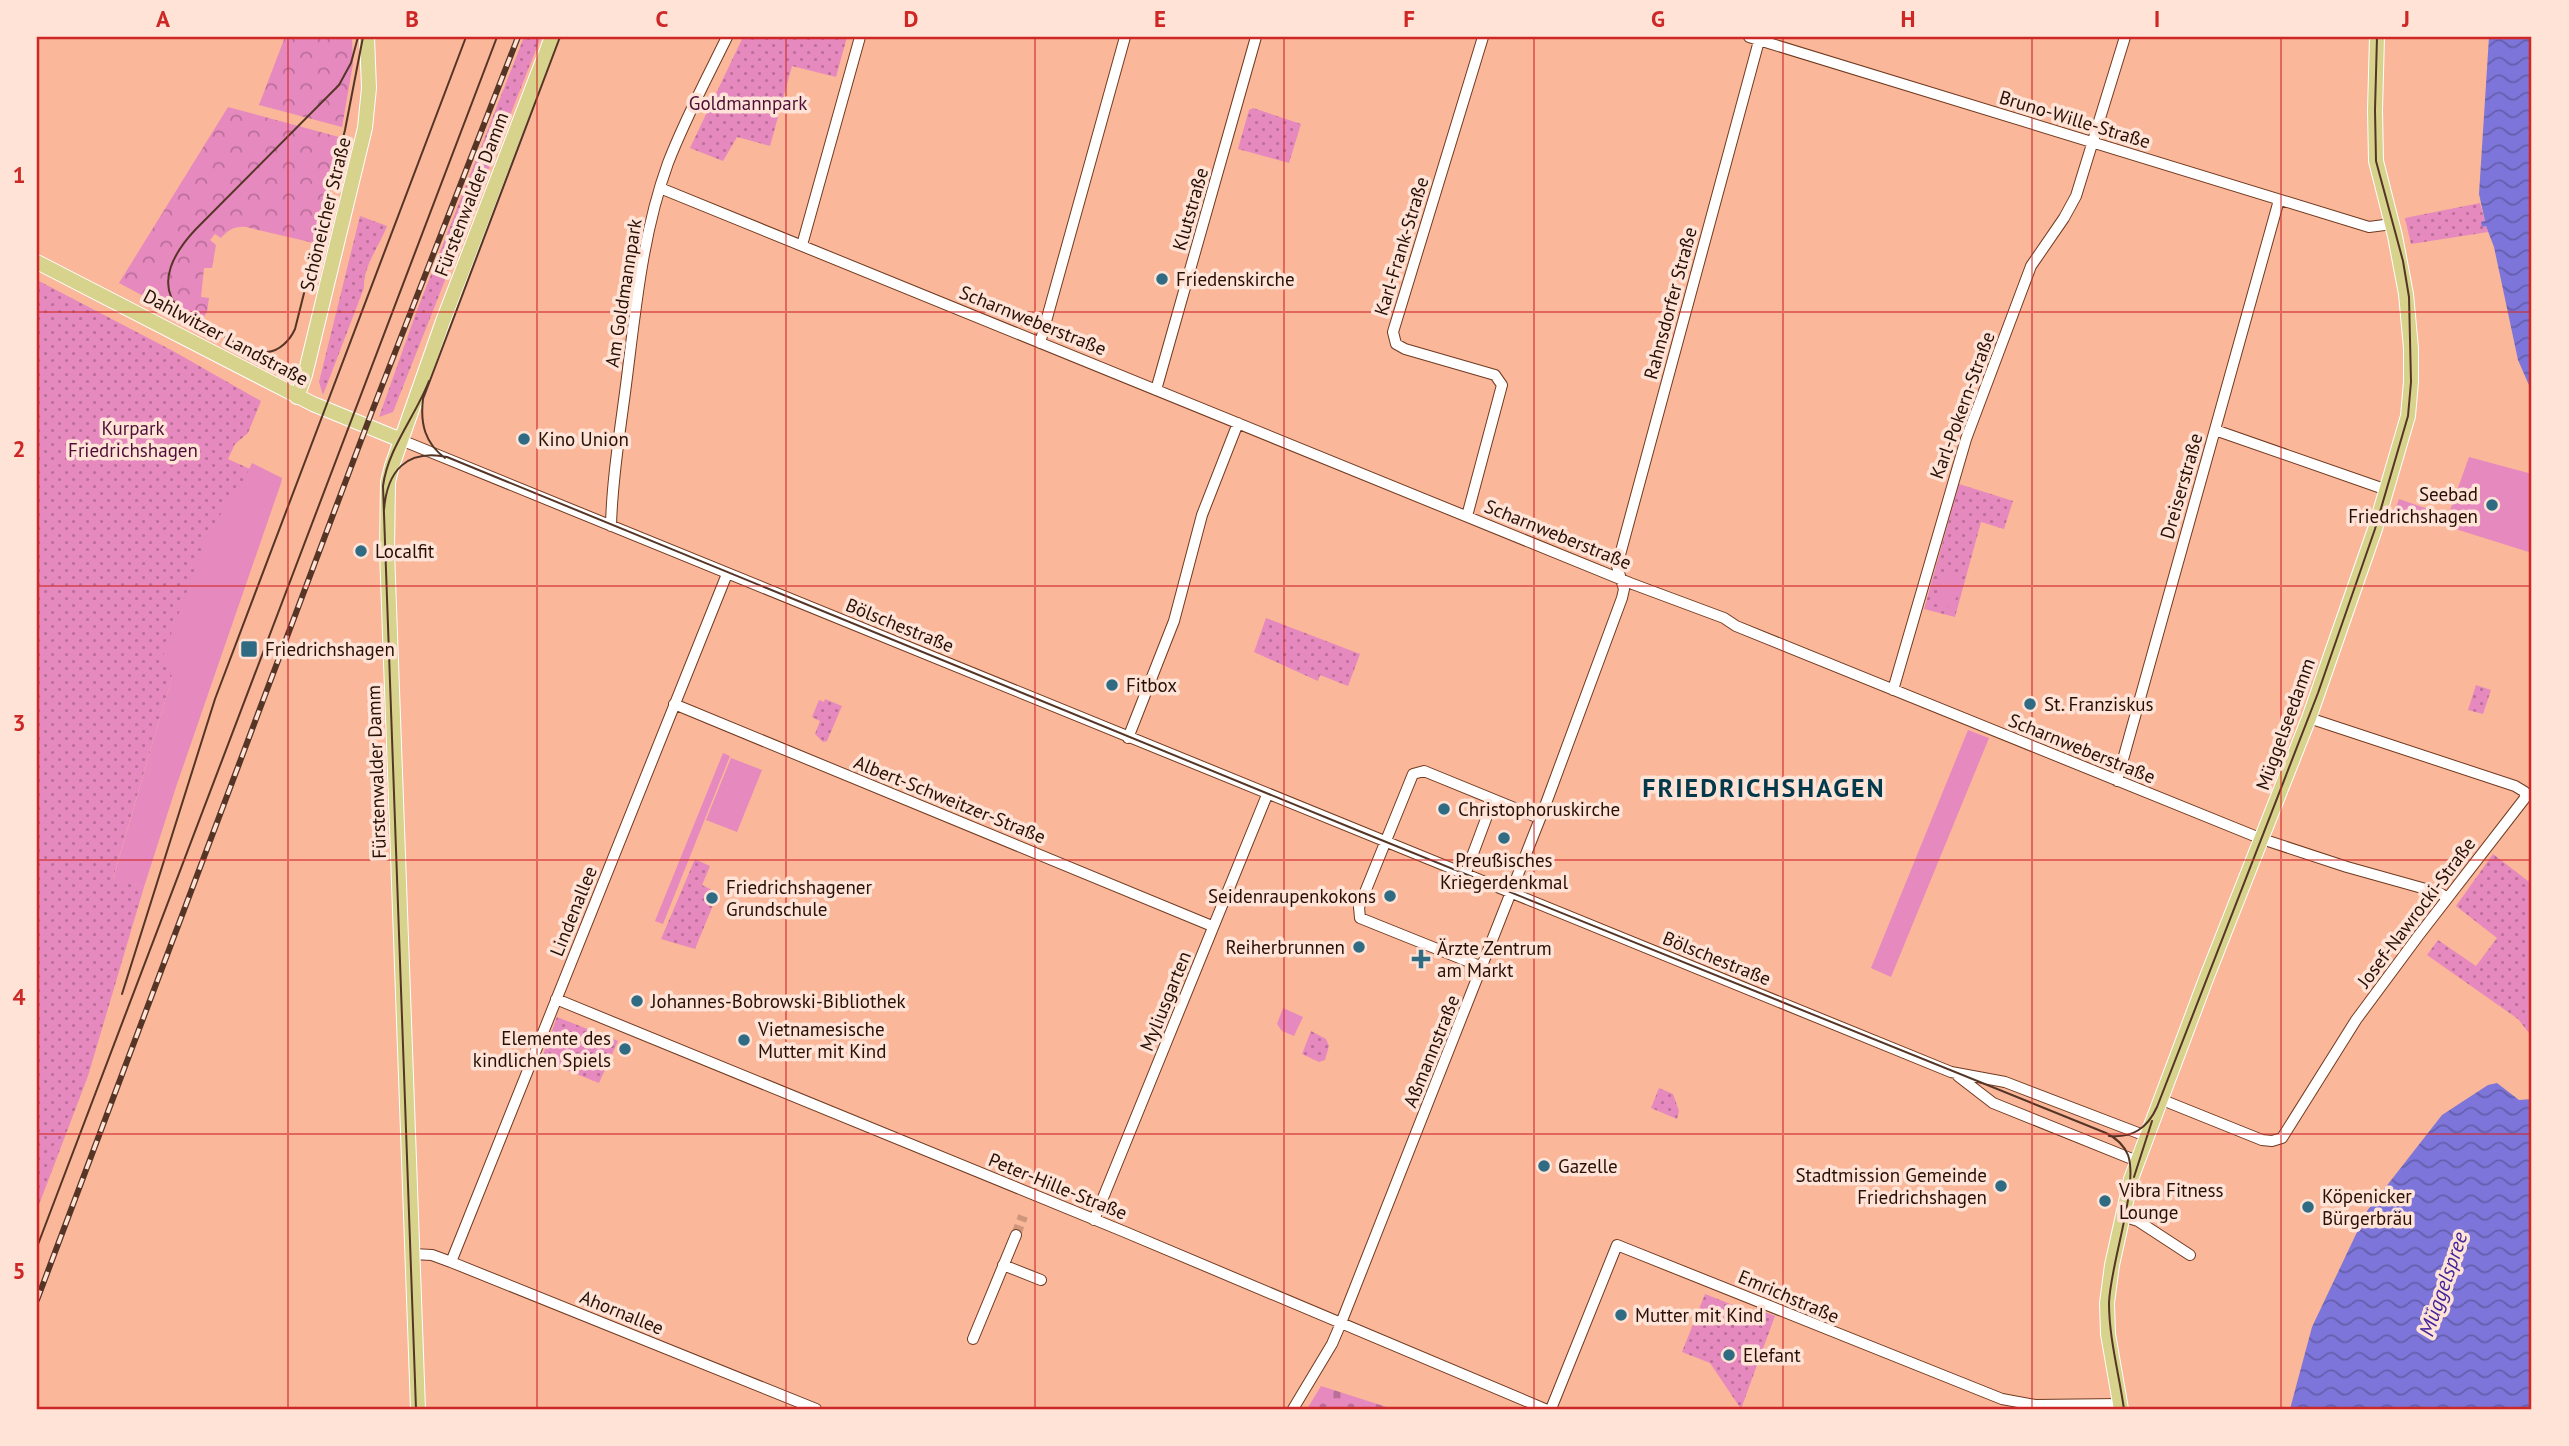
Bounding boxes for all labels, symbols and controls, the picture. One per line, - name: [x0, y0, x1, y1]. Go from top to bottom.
- text: A: [156, 4, 170, 33]
- text: B: [405, 4, 419, 33]
- text: C: [656, 4, 669, 33]
- text: D: [904, 4, 918, 33]
- text: E: [1154, 4, 1166, 33]
- text: F: [1403, 4, 1415, 33]
- text: G: [1651, 4, 1665, 33]
- text: H: [1901, 4, 1915, 33]
- text: I: [2154, 4, 2160, 33]
- text: J: [2401, 4, 2410, 33]
- street label: Bruno-Wille-Straße: [1996, 85, 2154, 153]
- park label: Goldmannpark: [689, 91, 807, 115]
- street label: Fürstenwalder Damm: [429, 109, 513, 279]
- street label: Schöneicher Straße: [294, 135, 356, 293]
- text: 1: [12, 160, 26, 189]
- street label: Klutstraße: [1167, 165, 1213, 253]
- street label: Karl-Frank-Straße: [1369, 174, 1433, 318]
- street label: Am Goldmannpark: [599, 217, 647, 369]
- street label: Rahnsdorfer Straße: [1638, 224, 1702, 382]
- place label: Friedenskirche: [1176, 267, 1295, 291]
- marker: Friedenskirche: [1154, 271, 1170, 287]
- street label: Scharnweberstraße: [956, 280, 1110, 360]
- street label: Dahlwitzer Landstraße: [139, 283, 313, 391]
- street label: Karl-Pokern-Straße: [1924, 328, 2000, 482]
- park label: Kurpark Friedrichshagen: [68, 416, 198, 462]
- place label: Kino Union: [538, 427, 629, 451]
- street label: Dreiserstraße: [2154, 430, 2208, 542]
- marker: Kino Union: [516, 431, 532, 447]
- text: 2: [12, 434, 26, 463]
- place label: Seebad Friedrichshagen: [2348, 482, 2478, 528]
- street label: Scharnweberstraße: [1481, 494, 1635, 574]
- marker: Seebad Friedrichshagen: [2484, 497, 2500, 513]
- place label: Localfit: [375, 539, 435, 563]
- marker: Localfit: [353, 543, 369, 559]
- street label: Bölschestraße: [842, 592, 958, 658]
- place label: Friedrichshagen: [265, 637, 395, 661]
- marker: Friedrichshagen: [239, 639, 259, 659]
- street label: Müggelseedamm: [2250, 655, 2320, 793]
- place label: Fitbox: [1126, 673, 1177, 697]
- marker: Fitbox: [1104, 677, 1120, 693]
- street label: Fürstenwalder Damm: [361, 685, 391, 859]
- place label: St. Franziskus: [2044, 692, 2154, 716]
- marker: St. Franziskus: [2022, 696, 2038, 712]
- text: 3: [12, 708, 26, 737]
- street label: Scharnweberstraße: [2005, 708, 2159, 788]
- street label: Albert-Schweitzer-Straße: [851, 750, 1049, 848]
- district label: FRIEDRICHSHAGEN: [1642, 771, 1886, 804]
- place label: Christophoruskirche: [1458, 797, 1620, 821]
- marker: Christophoruskirche: [1436, 801, 1452, 817]
- marker: Preußisches Kriegerdenkmal: [1496, 830, 1512, 846]
- street label: Josef-Nawrocki-Straße: [2351, 832, 2480, 993]
- place label: Preußisches Kriegerdenkmal: [1440, 848, 1569, 894]
- street label: Lindenallee: [544, 862, 602, 960]
- place label: Friedrichshagener Grundschule: [726, 875, 872, 921]
- place label: Seidenraupenkokons: [1208, 884, 1376, 908]
- marker: Seidenraupenkokons: [1382, 888, 1398, 904]
- marker: Friedrichshagener Grundschule: [704, 890, 720, 906]
- street label: Bölschestraße: [1659, 925, 1775, 991]
- place label: Reiherbrunnen: [1226, 935, 1345, 959]
- place label: Ärzte Zentrum am Markt: [1437, 936, 1552, 982]
- marker: Reiherbrunnen: [1351, 939, 1367, 955]
- street label: Myliusgarten: [1134, 948, 1196, 1054]
- marker: Ärzte Zentrum am Markt: [1411, 949, 1431, 969]
- text: 4: [12, 982, 26, 1011]
- place label: Johannes-Bobrowski-Bibliothek: [650, 989, 906, 1013]
- street label: Aßmannstraße: [1398, 991, 1464, 1111]
- marker: Johannes-Bobrowski-Bibliothek: [629, 993, 645, 1009]
- place label: Vietnamesische Mutter mit Kind: [757, 1017, 886, 1063]
- place label: Elemente des kindlichen Spiels: [473, 1026, 611, 1072]
- marker: Vietnamesische Mutter mit Kind: [736, 1032, 752, 1048]
- marker: Elemente des kindlichen Spiels: [617, 1041, 633, 1057]
- street label: Peter-Hille-Straße: [985, 1147, 1131, 1225]
- place label: Gazelle: [1558, 1154, 1618, 1178]
- marker: Gazelle: [1536, 1158, 1552, 1174]
- place label: Stadtmission Gemeinde Friedrichshagen: [1795, 1163, 1987, 1209]
- marker: Stadtmission Gemeinde Friedrichshagen: [1993, 1178, 2009, 1194]
- place label: Vibra Fitness Lounge: [2118, 1178, 2224, 1224]
- place label: Köpenicker Bürgerbräu: [2322, 1184, 2413, 1230]
- marker: Vibra Fitness Lounge: [2097, 1193, 2113, 1209]
- marker: Köpenicker Bürgerbräu: [2300, 1199, 2316, 1215]
- water label: Müggelspree: [2413, 1228, 2474, 1340]
- text: 5: [12, 1256, 26, 1285]
- street label: Emrichstraße: [1735, 1264, 1843, 1328]
- street label: Ahornallee: [577, 1284, 667, 1340]
- place label: Mutter mit Kind: [1635, 1303, 1763, 1327]
- marker: Mutter mit Kind: [1613, 1307, 1629, 1323]
- place label: Elefant: [1743, 1343, 1801, 1367]
- marker: Elefant: [1721, 1347, 1737, 1363]

